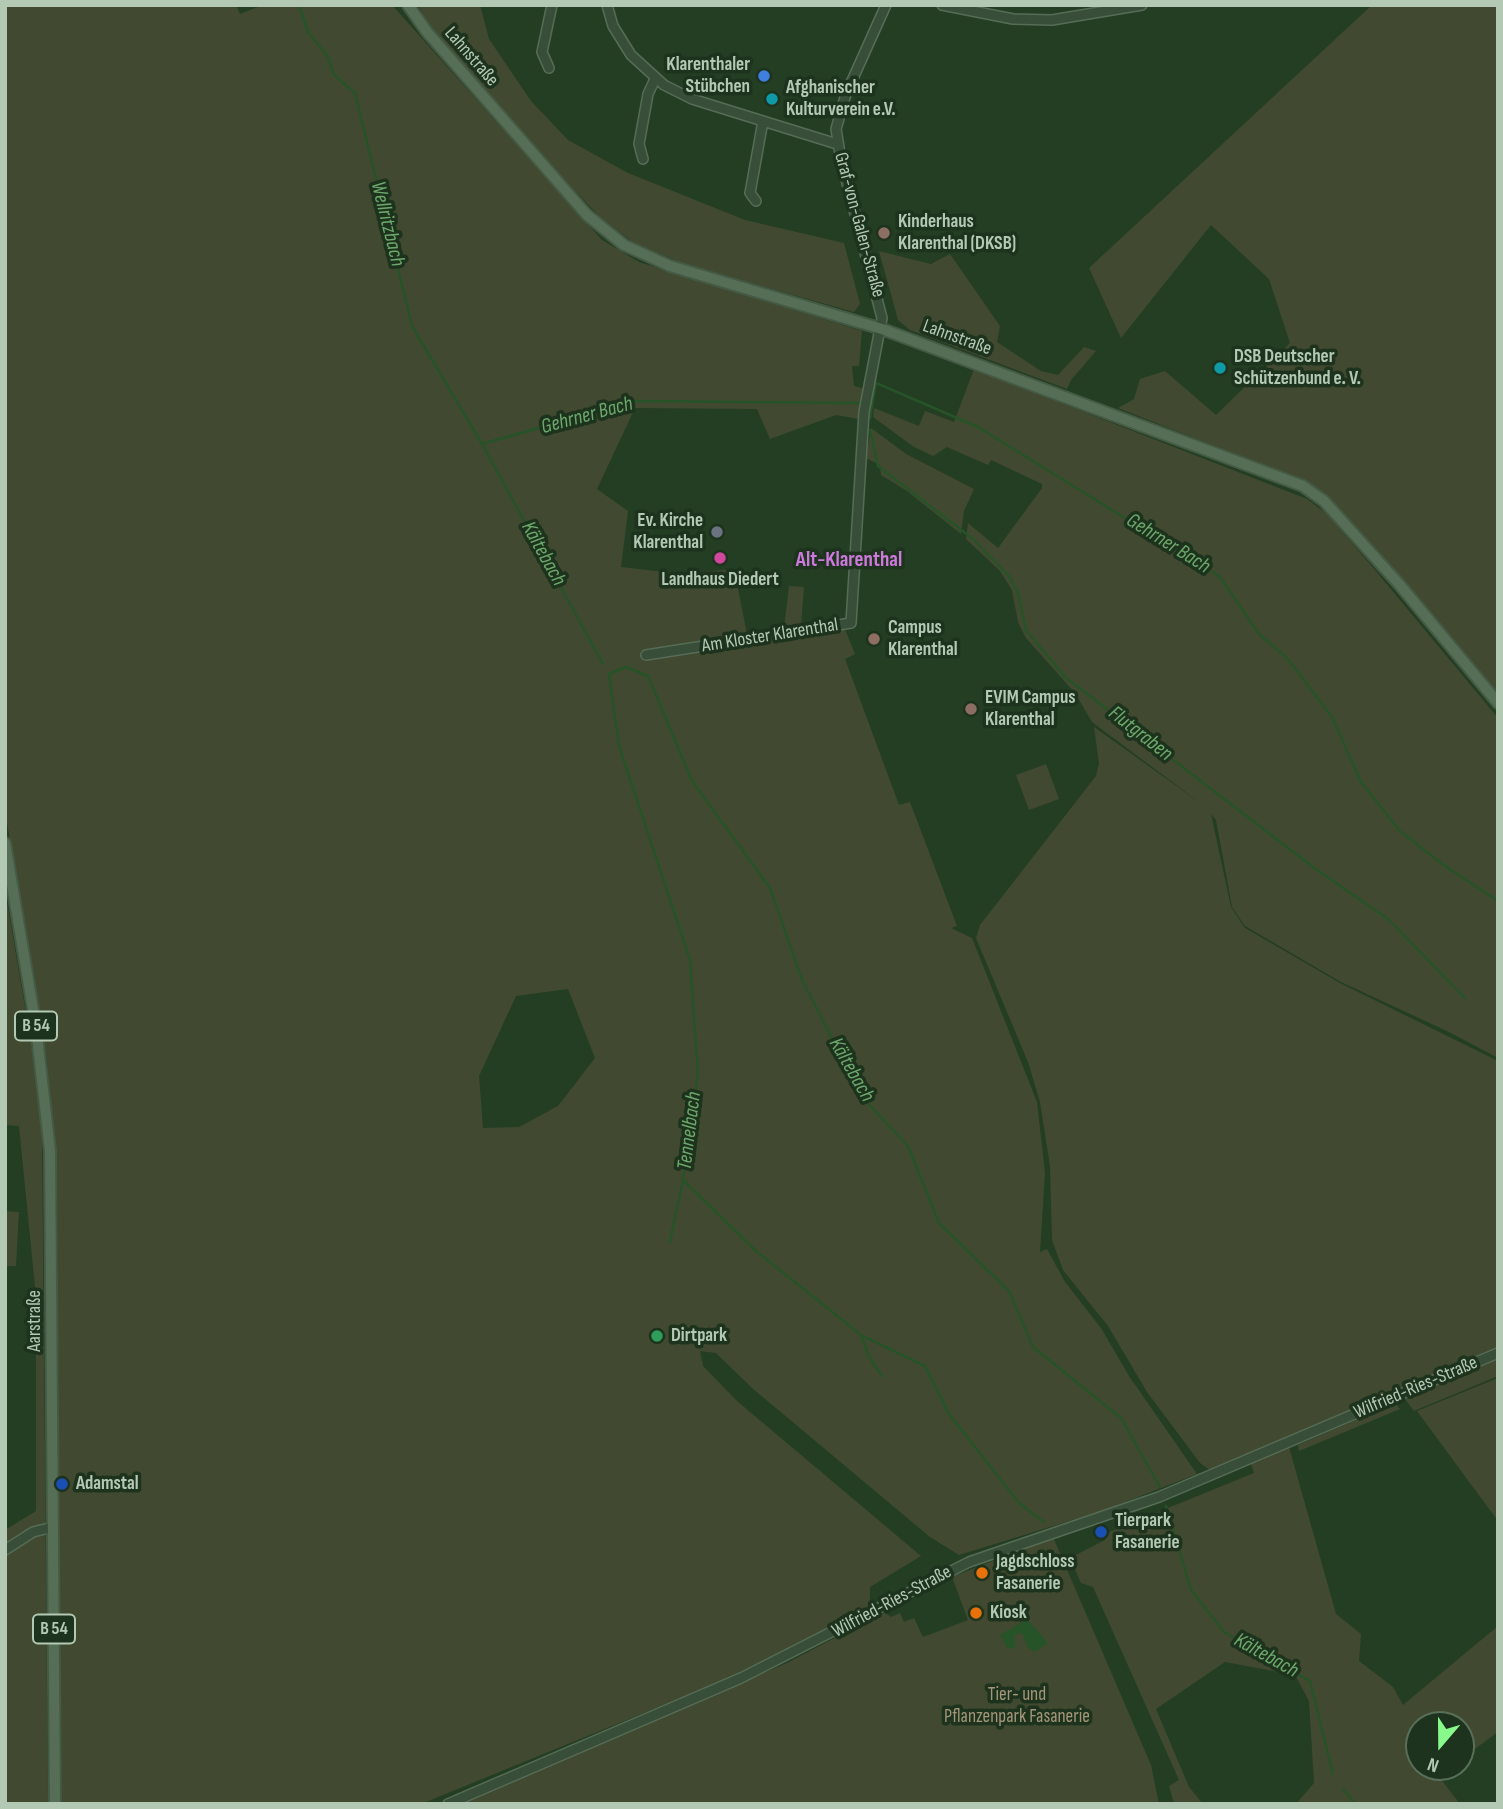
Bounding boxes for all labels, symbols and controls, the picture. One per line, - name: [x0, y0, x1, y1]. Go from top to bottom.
- street label: Lahnstraße: [439, 23, 503, 91]
- place label: Klarenthaler Stübchen: [666, 54, 750, 98]
- marker: Klarenthaler Stübchen: [756, 68, 772, 84]
- place label: Afghanischer Kulturverein e.V.: [786, 77, 896, 121]
- marker: Afghanischer Kulturverein e.V.: [764, 91, 780, 107]
- street label: Graf-von-Galen-Straße: [829, 150, 889, 300]
- water label: Wellritzbach: [364, 179, 410, 269]
- place label: Kinderhaus Klarenthal (DKSB): [898, 211, 1016, 255]
- marker: Kinderhaus Klarenthal (DKSB): [876, 225, 892, 241]
- street label: Lahnstraße: [920, 315, 994, 361]
- place label: DSB Deutscher Schützenbund e. V.: [1234, 346, 1361, 390]
- marker: DSB Deutscher Schützenbund e. V.: [1212, 360, 1228, 376]
- water label: Gehrner Bach: [538, 392, 636, 440]
- water label: Gehrner Bach: [1121, 508, 1215, 580]
- place label: Ev. Kirche Klarenthal: [633, 510, 703, 554]
- water label: Kältebach: [515, 517, 571, 591]
- marker: Ev. Kirche Klarenthal: [709, 524, 725, 540]
- district label: Alt-Klarenthal: [796, 548, 902, 574]
- marker: Landhaus Diedert: [712, 550, 728, 566]
- place label: Landhaus Diedert: [661, 569, 779, 591]
- street label: Am Kloster Klarenthal: [700, 614, 840, 658]
- place label: Campus Klarenthal: [888, 617, 958, 661]
- marker: Campus Klarenthal: [866, 631, 882, 647]
- place label: EVIM Campus Klarenthal: [985, 687, 1075, 731]
- marker: EVIM Campus Klarenthal: [963, 701, 979, 717]
- water label: Flutgraben: [1103, 701, 1177, 767]
- road number: B 54: [15, 1012, 57, 1041]
- water label: Kältebach: [823, 1034, 879, 1106]
- water label: Tennelbach: [673, 1090, 707, 1172]
- street label: Aarstraße: [24, 1290, 46, 1352]
- place label: Dirtpark: [671, 1325, 727, 1347]
- marker: Dirtpark: [649, 1328, 665, 1344]
- street label: Wilfried-Ries-Straße: [1351, 1352, 1481, 1424]
- place label: Adamstal: [76, 1473, 139, 1495]
- marker: Adamstal: [54, 1476, 70, 1492]
- place label: Tierpark Fasanerie: [1115, 1510, 1180, 1554]
- marker: Tierpark Fasanerie: [1093, 1524, 1109, 1540]
- place label: Jagdschloss Fasanerie: [996, 1551, 1075, 1595]
- street label: Wilfried-Ries-Straße: [828, 1561, 956, 1643]
- marker: Jagdschloss Fasanerie: [974, 1565, 990, 1581]
- place label: Kiosk: [990, 1602, 1027, 1624]
- marker: Kiosk: [968, 1605, 984, 1621]
- road number: B 54: [33, 1614, 75, 1644]
- water label: Kältebach: [1229, 1628, 1303, 1684]
- park label: Tier- und Pflanzenpark Fasanerie: [944, 1684, 1090, 1728]
- north arrow: [1405, 1711, 1475, 1781]
- text: N: [1425, 1752, 1442, 1777]

